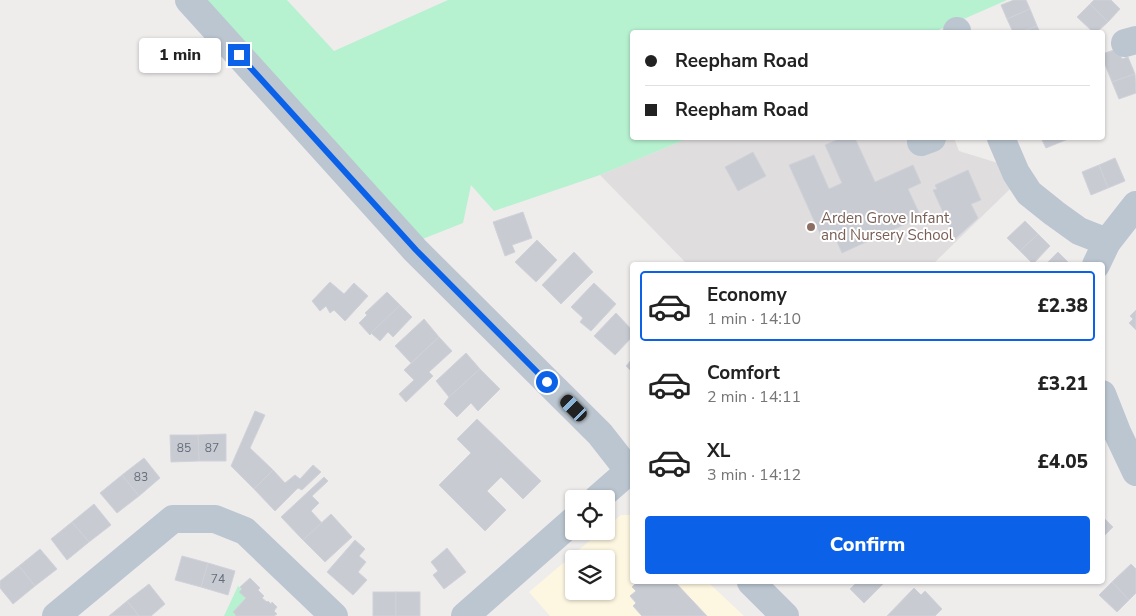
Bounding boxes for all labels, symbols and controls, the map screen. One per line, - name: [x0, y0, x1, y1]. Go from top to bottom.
- callout: 1 min: [139, 38, 222, 72]
- text: 1 min: [159, 44, 201, 66]
- route end: [228, 44, 250, 66]
- text: Reepham Road: [675, 48, 809, 74]
- text: Reepham Road: [675, 97, 809, 123]
- place label: Arden Grove Infant and Nursery School: [821, 208, 954, 245]
- marker: Arden Grove Infant and Nursery School: [805, 221, 817, 233]
- text: Economy: [707, 282, 787, 308]
- icon: car: [647, 284, 692, 329]
- text: £2.38: [1037, 293, 1088, 319]
- text: 1 min · 14:10: [707, 308, 801, 330]
- text: Comfort: [707, 360, 780, 386]
- icon: car: [647, 362, 692, 407]
- route start: [536, 371, 558, 393]
- text: £3.21: [1037, 371, 1088, 397]
- text: 2 min · 14:11: [707, 386, 801, 408]
- car: [558, 392, 589, 424]
- text: XL: [707, 438, 730, 464]
- house number: 85: [177, 440, 191, 456]
- house number: 87: [205, 440, 219, 456]
- icon: car: [647, 440, 692, 485]
- text: £4.05: [1037, 449, 1088, 475]
- text: 3 min · 14:12: [707, 464, 801, 486]
- house number: 83: [134, 469, 148, 485]
- map controls: [565, 490, 615, 600]
- button: locate: [565, 490, 615, 540]
- button: Confirm: [645, 516, 1090, 574]
- button: layers: [565, 550, 615, 600]
- house number: 74: [211, 571, 225, 587]

